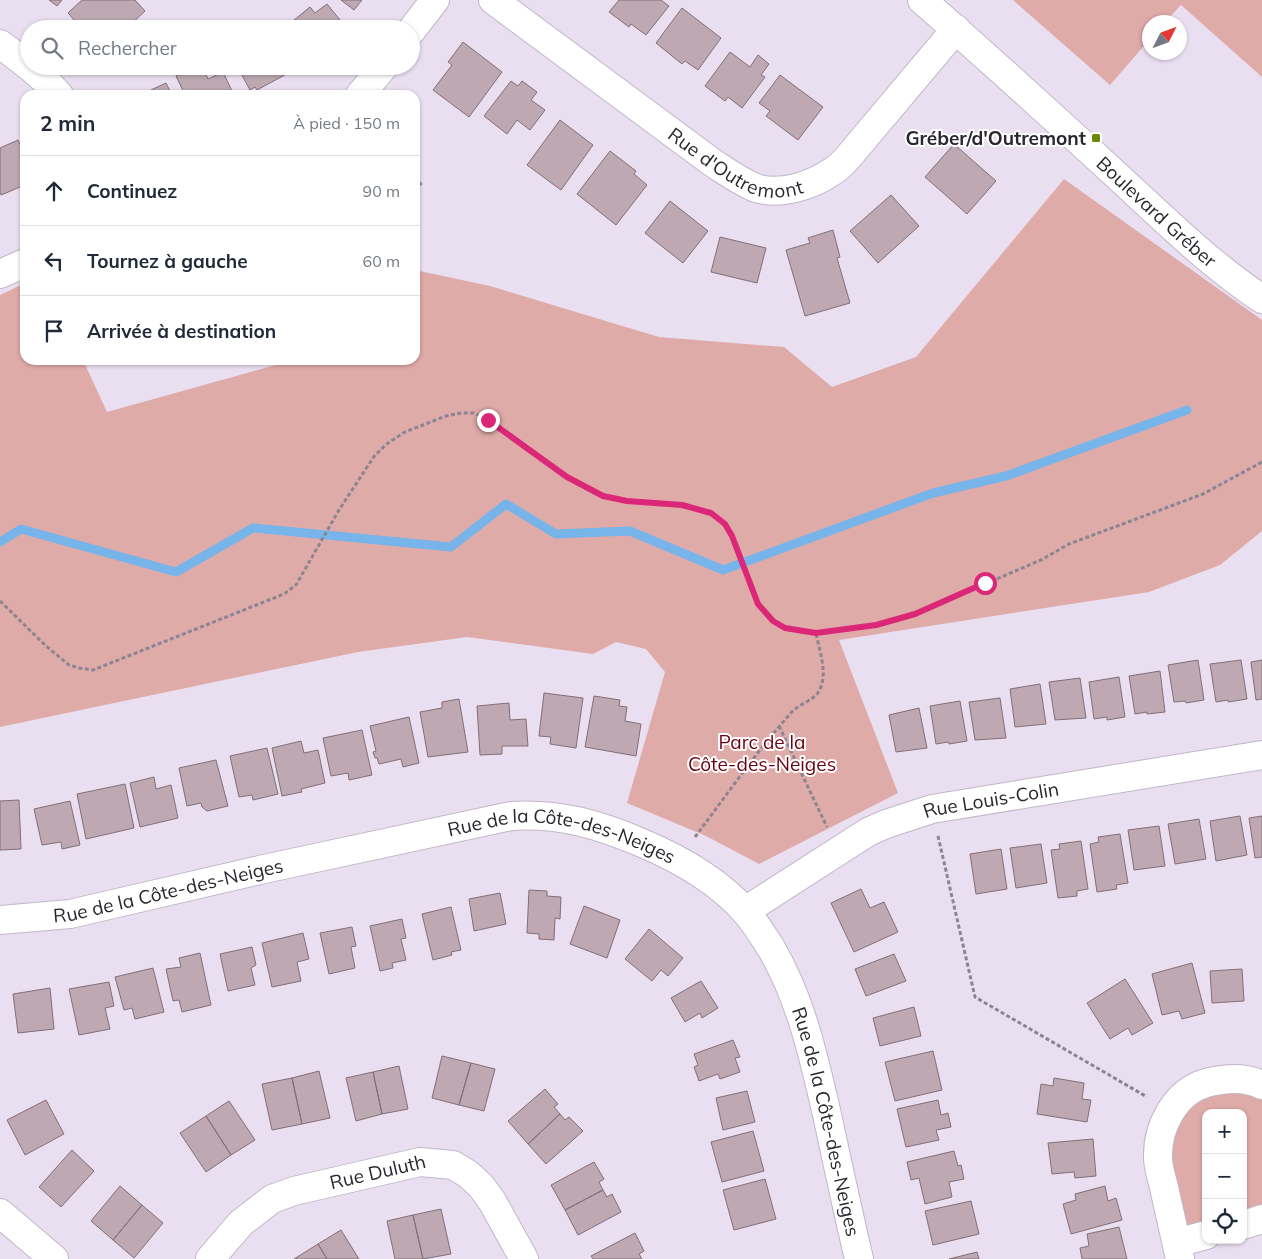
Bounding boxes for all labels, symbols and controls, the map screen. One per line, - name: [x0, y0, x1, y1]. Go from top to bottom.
- north arrow: [1142, 15, 1187, 60]
- search box: [20, 20, 420, 75]
- icon: search: [38, 34, 66, 62]
- text: Rechercher: [78, 36, 177, 60]
- text: 2 min: [40, 110, 95, 136]
- text: À pied · 150 m: [293, 113, 400, 133]
- street label: Rue d'Outremont: [664, 122, 806, 203]
- place label: Gréber/d'Outremont: [905, 126, 1086, 150]
- marker: Gréber/d'Outremont: [1090, 132, 1102, 144]
- street label: Boulevard Gréber: [1092, 151, 1222, 272]
- icon: ahead: [40, 177, 68, 205]
- text: Continuez: [87, 179, 177, 203]
- text: 90 m: [363, 181, 400, 201]
- icon: left: [40, 247, 68, 275]
- text: Tournez à gauche: [87, 249, 248, 273]
- text: 60 m: [363, 251, 400, 271]
- icon: arrive: [40, 317, 68, 345]
- text: Arrivée à destination: [87, 319, 276, 343]
- route end: [477, 409, 500, 432]
- route start: [974, 572, 997, 595]
- park label: Parc de la Côte-des-Neiges: [688, 730, 836, 776]
- street label: Rue Louis-Colin: [920, 776, 1061, 823]
- street label: Rue de la Côte-des-Neiges: [445, 803, 680, 869]
- street label: Rue de la Côte-des-Neiges: [52, 853, 285, 927]
- street label: Rue de la Côte-des-Neiges: [787, 1004, 865, 1239]
- map controls: [1202, 1109, 1247, 1244]
- button: +: [1202, 1109, 1247, 1154]
- street label: Rue Duluth: [327, 1149, 428, 1194]
- button: −: [1202, 1154, 1247, 1199]
- button: locate: [1202, 1199, 1247, 1244]

